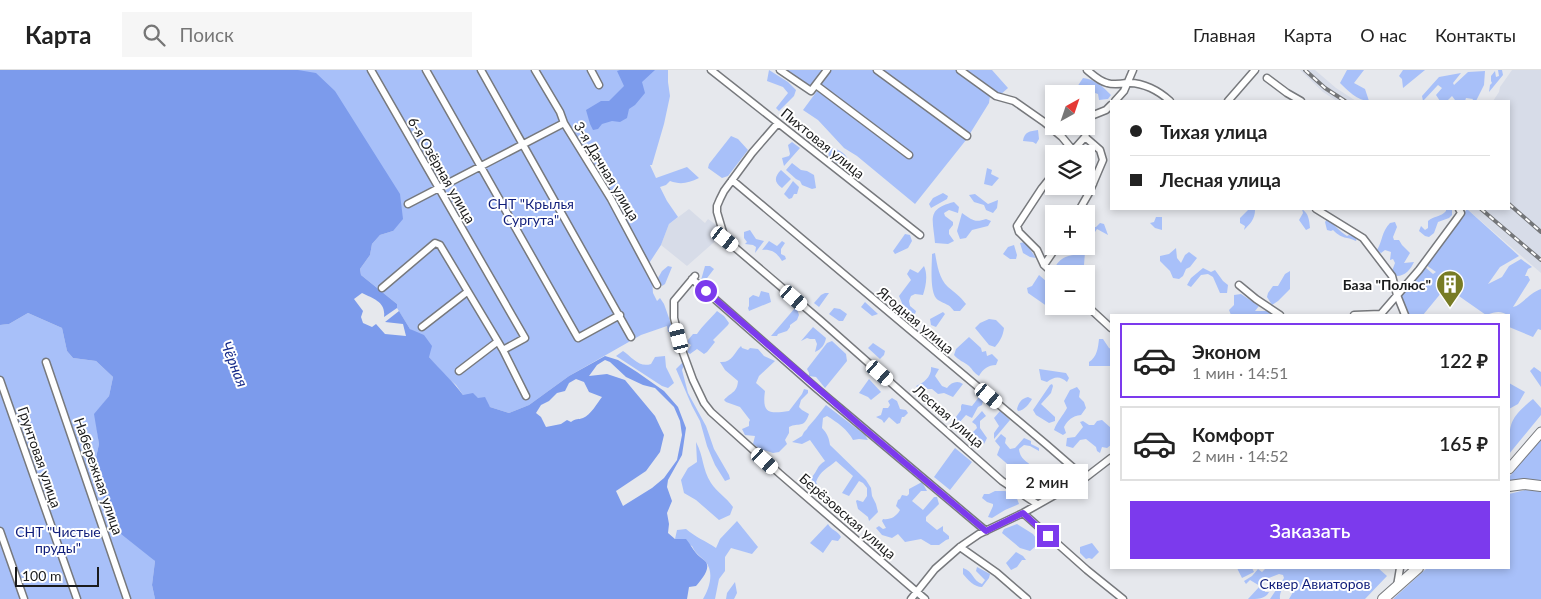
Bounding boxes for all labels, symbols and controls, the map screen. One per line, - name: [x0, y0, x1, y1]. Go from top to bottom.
- search box: [122, 12, 472, 57]
- text: Карта: [25, 20, 92, 49]
- icon: search: [140, 21, 168, 49]
- text: Поиск: [180, 23, 234, 46]
- text: Главная: [1193, 24, 1256, 46]
- text: Карта: [1284, 24, 1332, 46]
- text: О нас: [1360, 24, 1407, 46]
- text: Контакты: [1435, 24, 1516, 46]
- north arrow: [1045, 85, 1095, 135]
- map controls: [1045, 85, 1095, 315]
- street label: Пихтовая улица: [778, 104, 868, 182]
- street label: 6-я Озёрная улица: [405, 114, 479, 226]
- street label: 3-я Дачная улица: [571, 118, 643, 224]
- text: Тихая улица: [1160, 120, 1267, 143]
- button: layers: [1045, 145, 1095, 195]
- text: Лесная улица: [1160, 168, 1281, 191]
- park label: CНТ "Крылья Сургута": [488, 195, 574, 228]
- button: +: [1045, 205, 1095, 255]
- car: [708, 224, 741, 254]
- button: −: [1045, 265, 1095, 315]
- building icon: База "Полюс": [1435, 269, 1465, 308]
- place label: База "Полюс": [1343, 276, 1431, 293]
- route start: [695, 280, 717, 302]
- car: [777, 282, 810, 314]
- street label: Ягодная улица: [874, 282, 958, 357]
- car: [668, 322, 689, 354]
- icon: car: [1132, 338, 1177, 383]
- water label: Чёрная: [218, 339, 252, 389]
- text: Эконом: [1192, 340, 1261, 363]
- text: 122 ₽: [1439, 349, 1488, 372]
- car: [863, 357, 896, 389]
- text: 1 мин · 14:51: [1192, 363, 1288, 382]
- street label: Лесная улица: [910, 380, 988, 451]
- car: [972, 381, 1005, 411]
- street label: Грунтовая улица: [15, 404, 65, 510]
- street label: Набережная улица: [71, 415, 127, 537]
- icon: car: [1132, 421, 1177, 466]
- text: Комфорт: [1192, 423, 1274, 446]
- text: 165 ₽: [1439, 432, 1488, 455]
- car: [748, 445, 781, 477]
- text: 2 мин · 14:52: [1192, 446, 1288, 465]
- callout: 2 мин: [1007, 464, 1089, 498]
- street label: Берёзовская улица: [796, 470, 900, 562]
- text: 2 мин: [1026, 472, 1068, 491]
- button: Заказать: [1130, 501, 1490, 559]
- park label: СНТ "Чистые пруды": [15, 523, 101, 556]
- route end: [1037, 525, 1059, 547]
- scale bar: [15, 564, 99, 587]
- text: 100 m: [22, 567, 61, 584]
- park label: Сквер Авиаторов: [1260, 575, 1371, 592]

